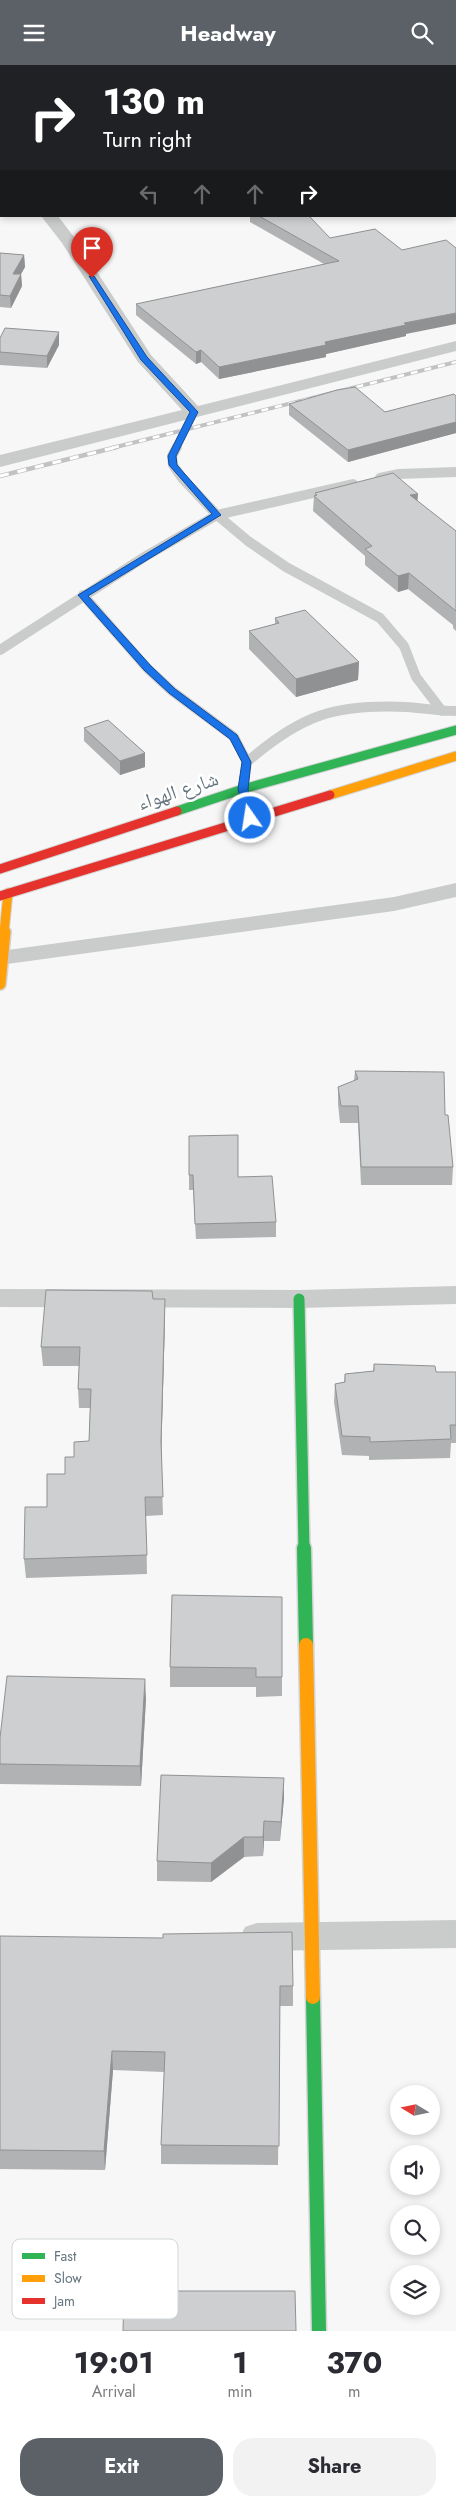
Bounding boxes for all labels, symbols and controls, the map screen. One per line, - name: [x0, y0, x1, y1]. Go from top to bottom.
- text: Headway: [180, 17, 276, 49]
- icon: menu: [20, 19, 48, 47]
- icon: search: [408, 19, 436, 47]
- text: 130 m: [103, 77, 205, 127]
- icon: right: [20, 85, 85, 150]
- text: Turn right: [103, 123, 191, 155]
- icon: left: [135, 180, 163, 208]
- icon: ahead: [188, 180, 216, 208]
- icon: ahead: [241, 180, 269, 208]
- icon: right: [294, 180, 322, 208]
- pin: [71, 227, 113, 278]
- icon: arrive: [78, 234, 106, 262]
- street label: شارع الهواء: [134, 764, 222, 818]
- position arrow: [223, 791, 275, 843]
- north arrow: [390, 2085, 440, 2135]
- map controls: [390, 2085, 440, 2315]
- button: sound: [390, 2145, 440, 2195]
- button: search: [390, 2205, 440, 2255]
- legend: [12, 2239, 178, 2319]
- text: Fast: [54, 2246, 77, 2266]
- button: layers: [390, 2265, 440, 2315]
- text: Slow: [54, 2268, 82, 2288]
- text: Jam: [52, 2291, 75, 2311]
- text: 19:01: [74, 2341, 154, 2384]
- text: 1: [232, 2341, 248, 2384]
- text: 370: [326, 2341, 382, 2384]
- text: Arrival: [92, 2380, 136, 2403]
- text: min: [227, 2380, 253, 2403]
- text: m: [348, 2380, 360, 2403]
- button: Exit: [20, 2438, 223, 2496]
- button: Share: [233, 2438, 436, 2496]

